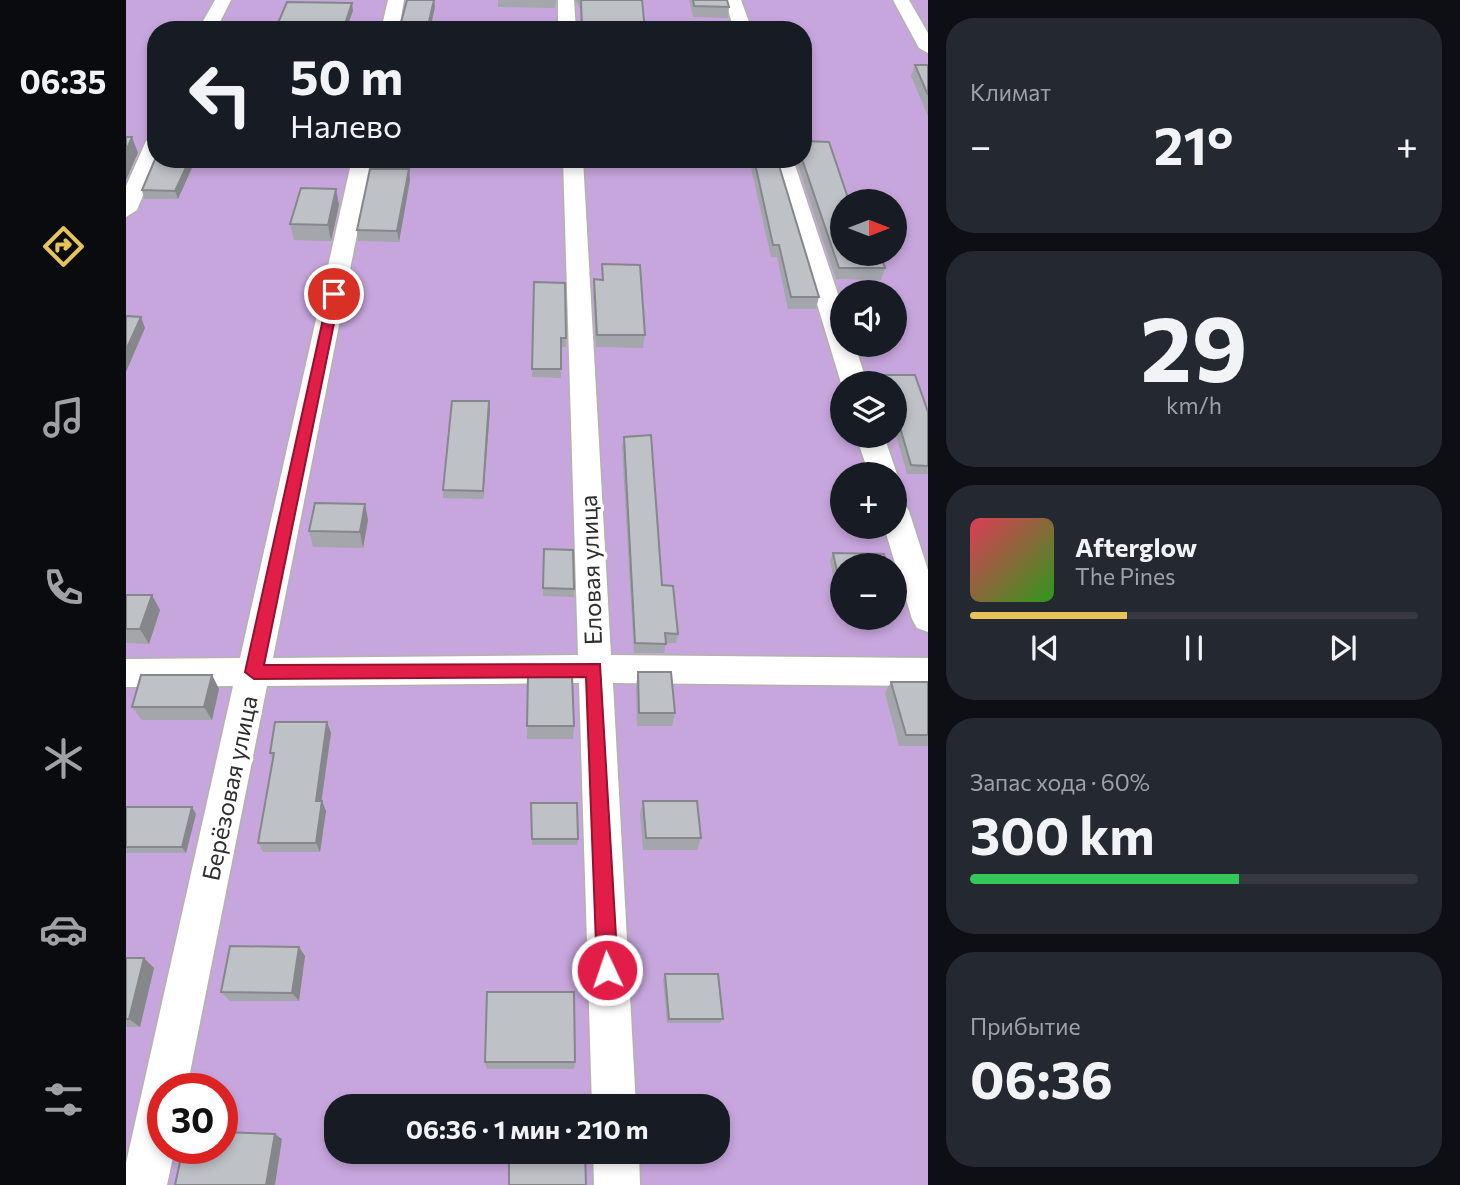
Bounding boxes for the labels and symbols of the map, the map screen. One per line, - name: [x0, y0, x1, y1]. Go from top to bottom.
- north arrow: [830, 189, 906, 266]
- pin: [304, 264, 364, 324]
- street label: Еловая улица: [573, 494, 607, 646]
- street label: Берёзовая улица: [195, 693, 263, 883]
- position arrow: [570, 933, 644, 1007]
- speed limit sign: 30: [147, 1073, 238, 1164]

